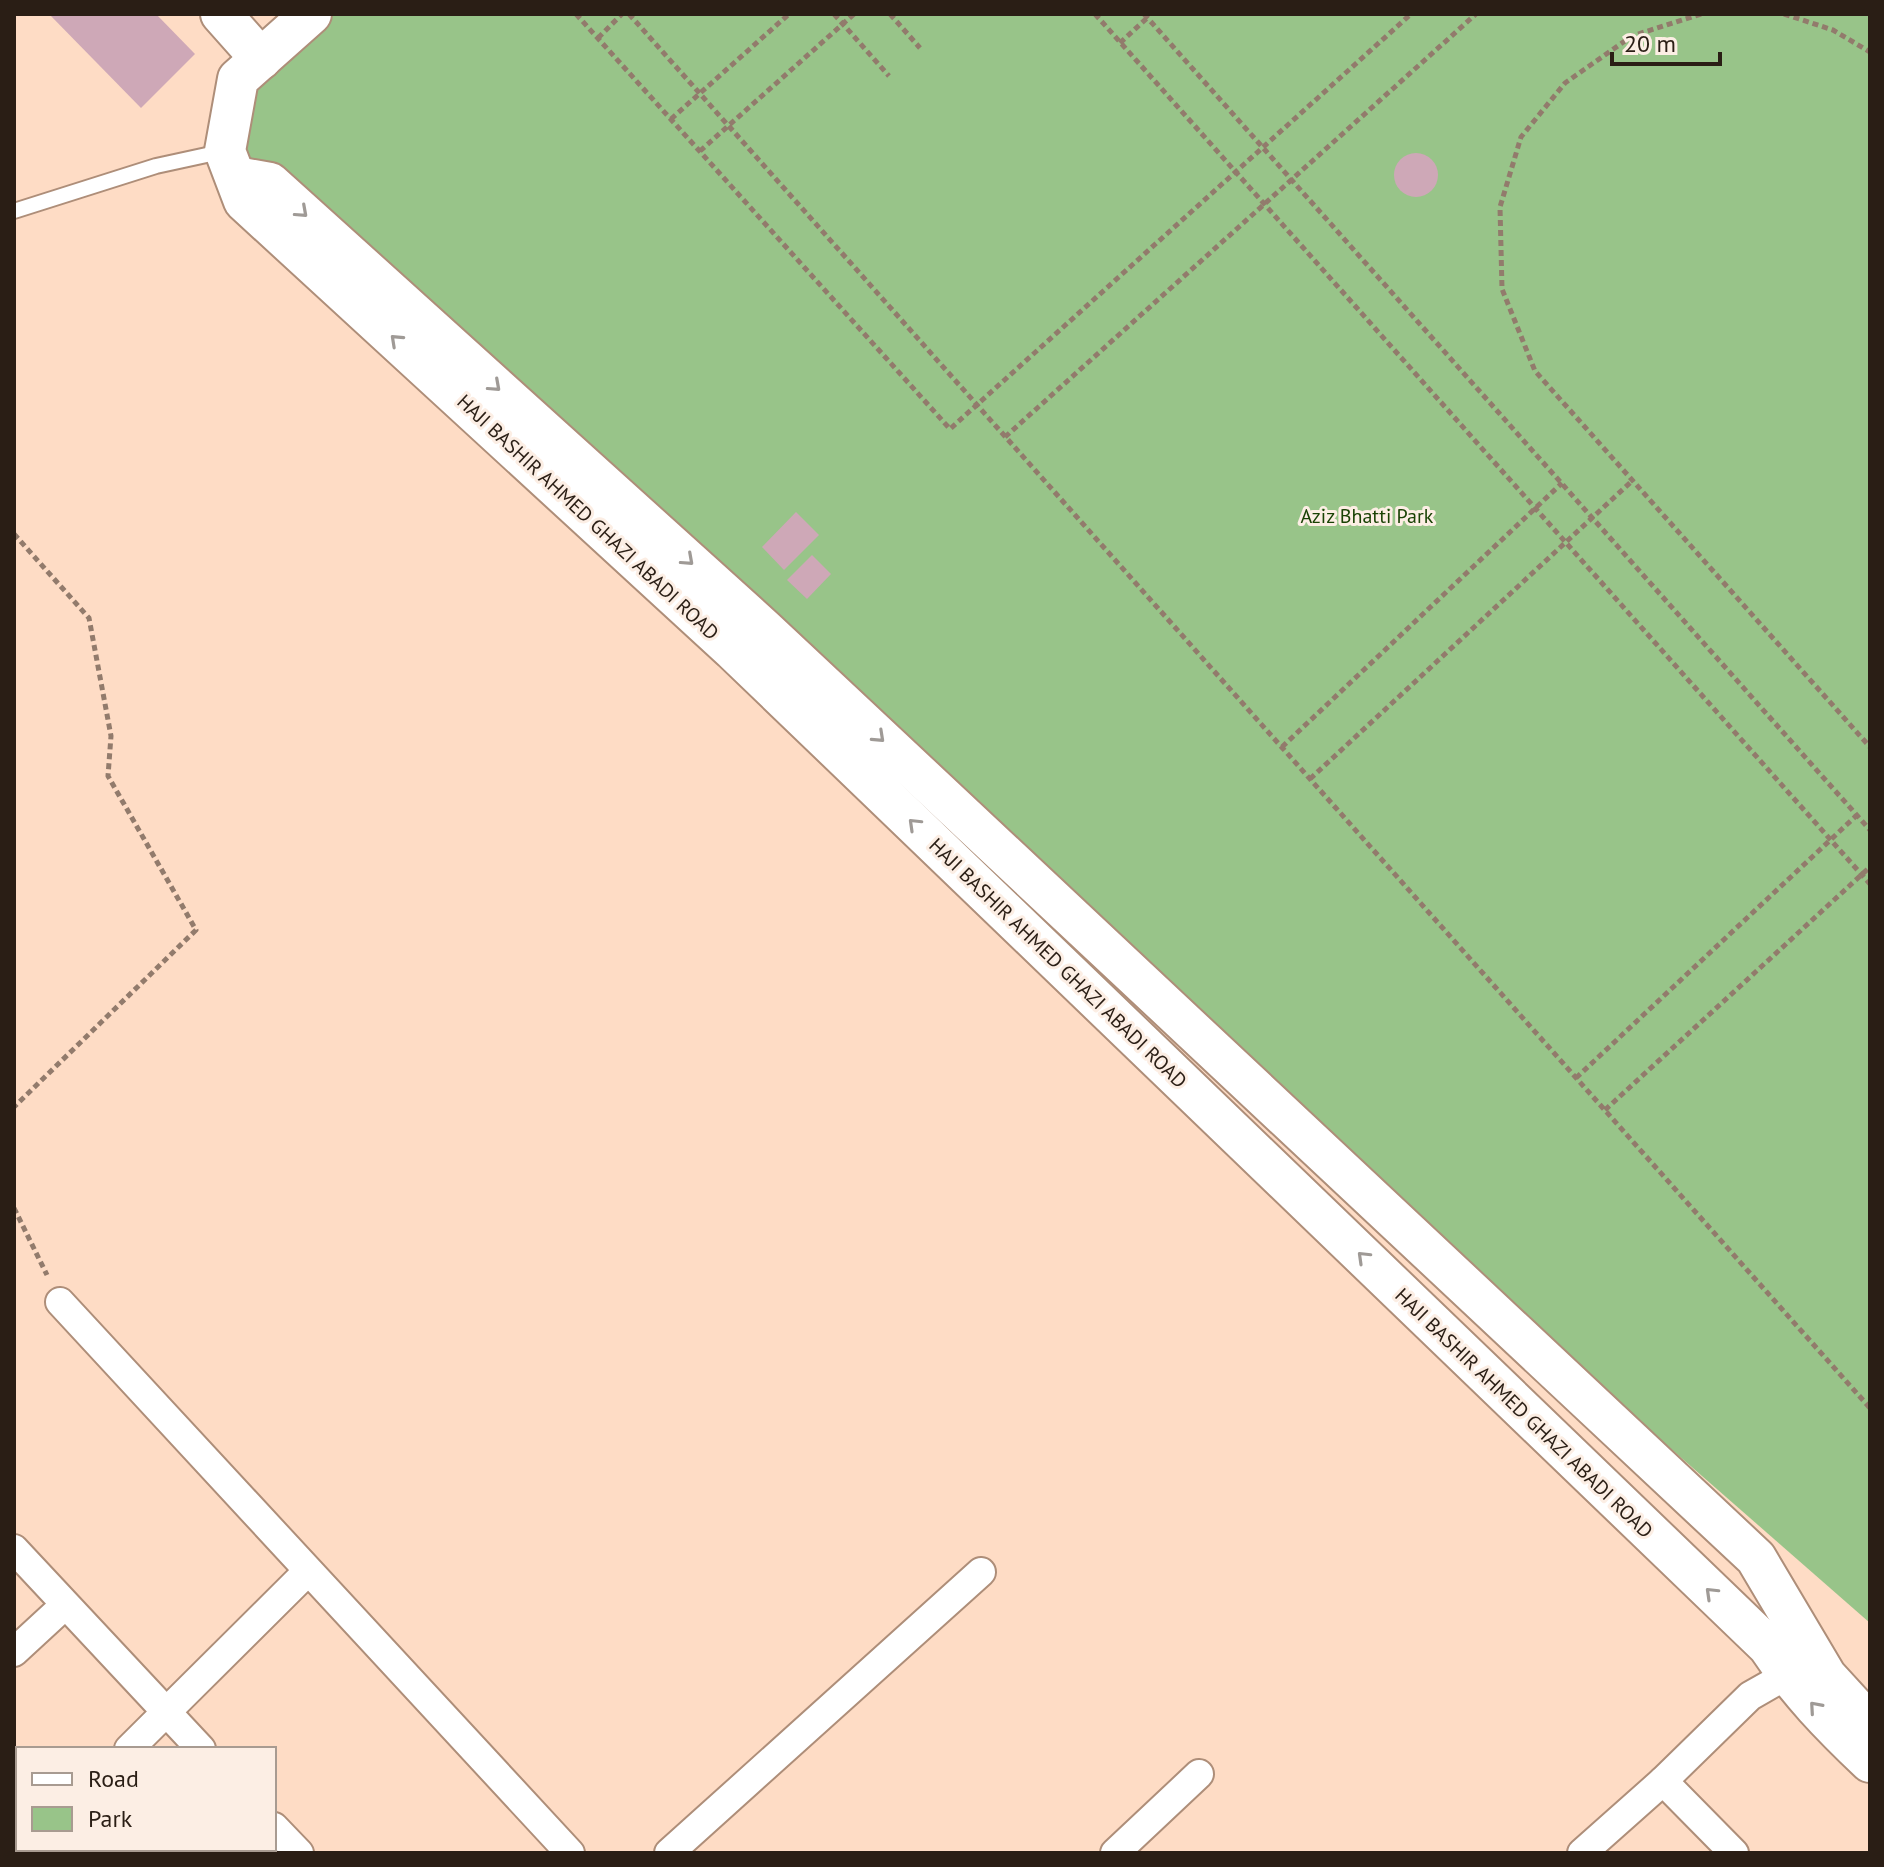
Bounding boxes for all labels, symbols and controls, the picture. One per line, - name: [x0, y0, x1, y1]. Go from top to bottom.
- scale bar: [1612, 16, 1720, 66]
- text: 20 m: [1624, 28, 1676, 59]
- one-way arrow: [293, 202, 308, 217]
- one-way arrow: [391, 336, 406, 350]
- one-way arrow: [486, 377, 501, 391]
- street label: HAJI BASHIR AHMED GHAZI ABADI ROAD: [452, 389, 724, 645]
- park label: Aziz Bhatti Park: [1301, 503, 1434, 529]
- one-way arrow: [679, 551, 694, 565]
- one-way arrow: [870, 727, 885, 741]
- one-way arrow: [909, 819, 923, 833]
- street label: HAJI BASHIR AHMED GHAZI ABADI ROAD: [923, 832, 1193, 1094]
- one-way arrow: [1358, 1252, 1372, 1266]
- street label: HAJI BASHIR AHMED GHAZI ABADI ROAD: [1389, 1282, 1659, 1544]
- one-way arrow: [1706, 1588, 1720, 1602]
- one-way arrow: [1811, 1702, 1825, 1717]
- legend: [16, 1747, 276, 1851]
- text: Road: [88, 1763, 139, 1794]
- text: Park: [88, 1803, 133, 1834]

